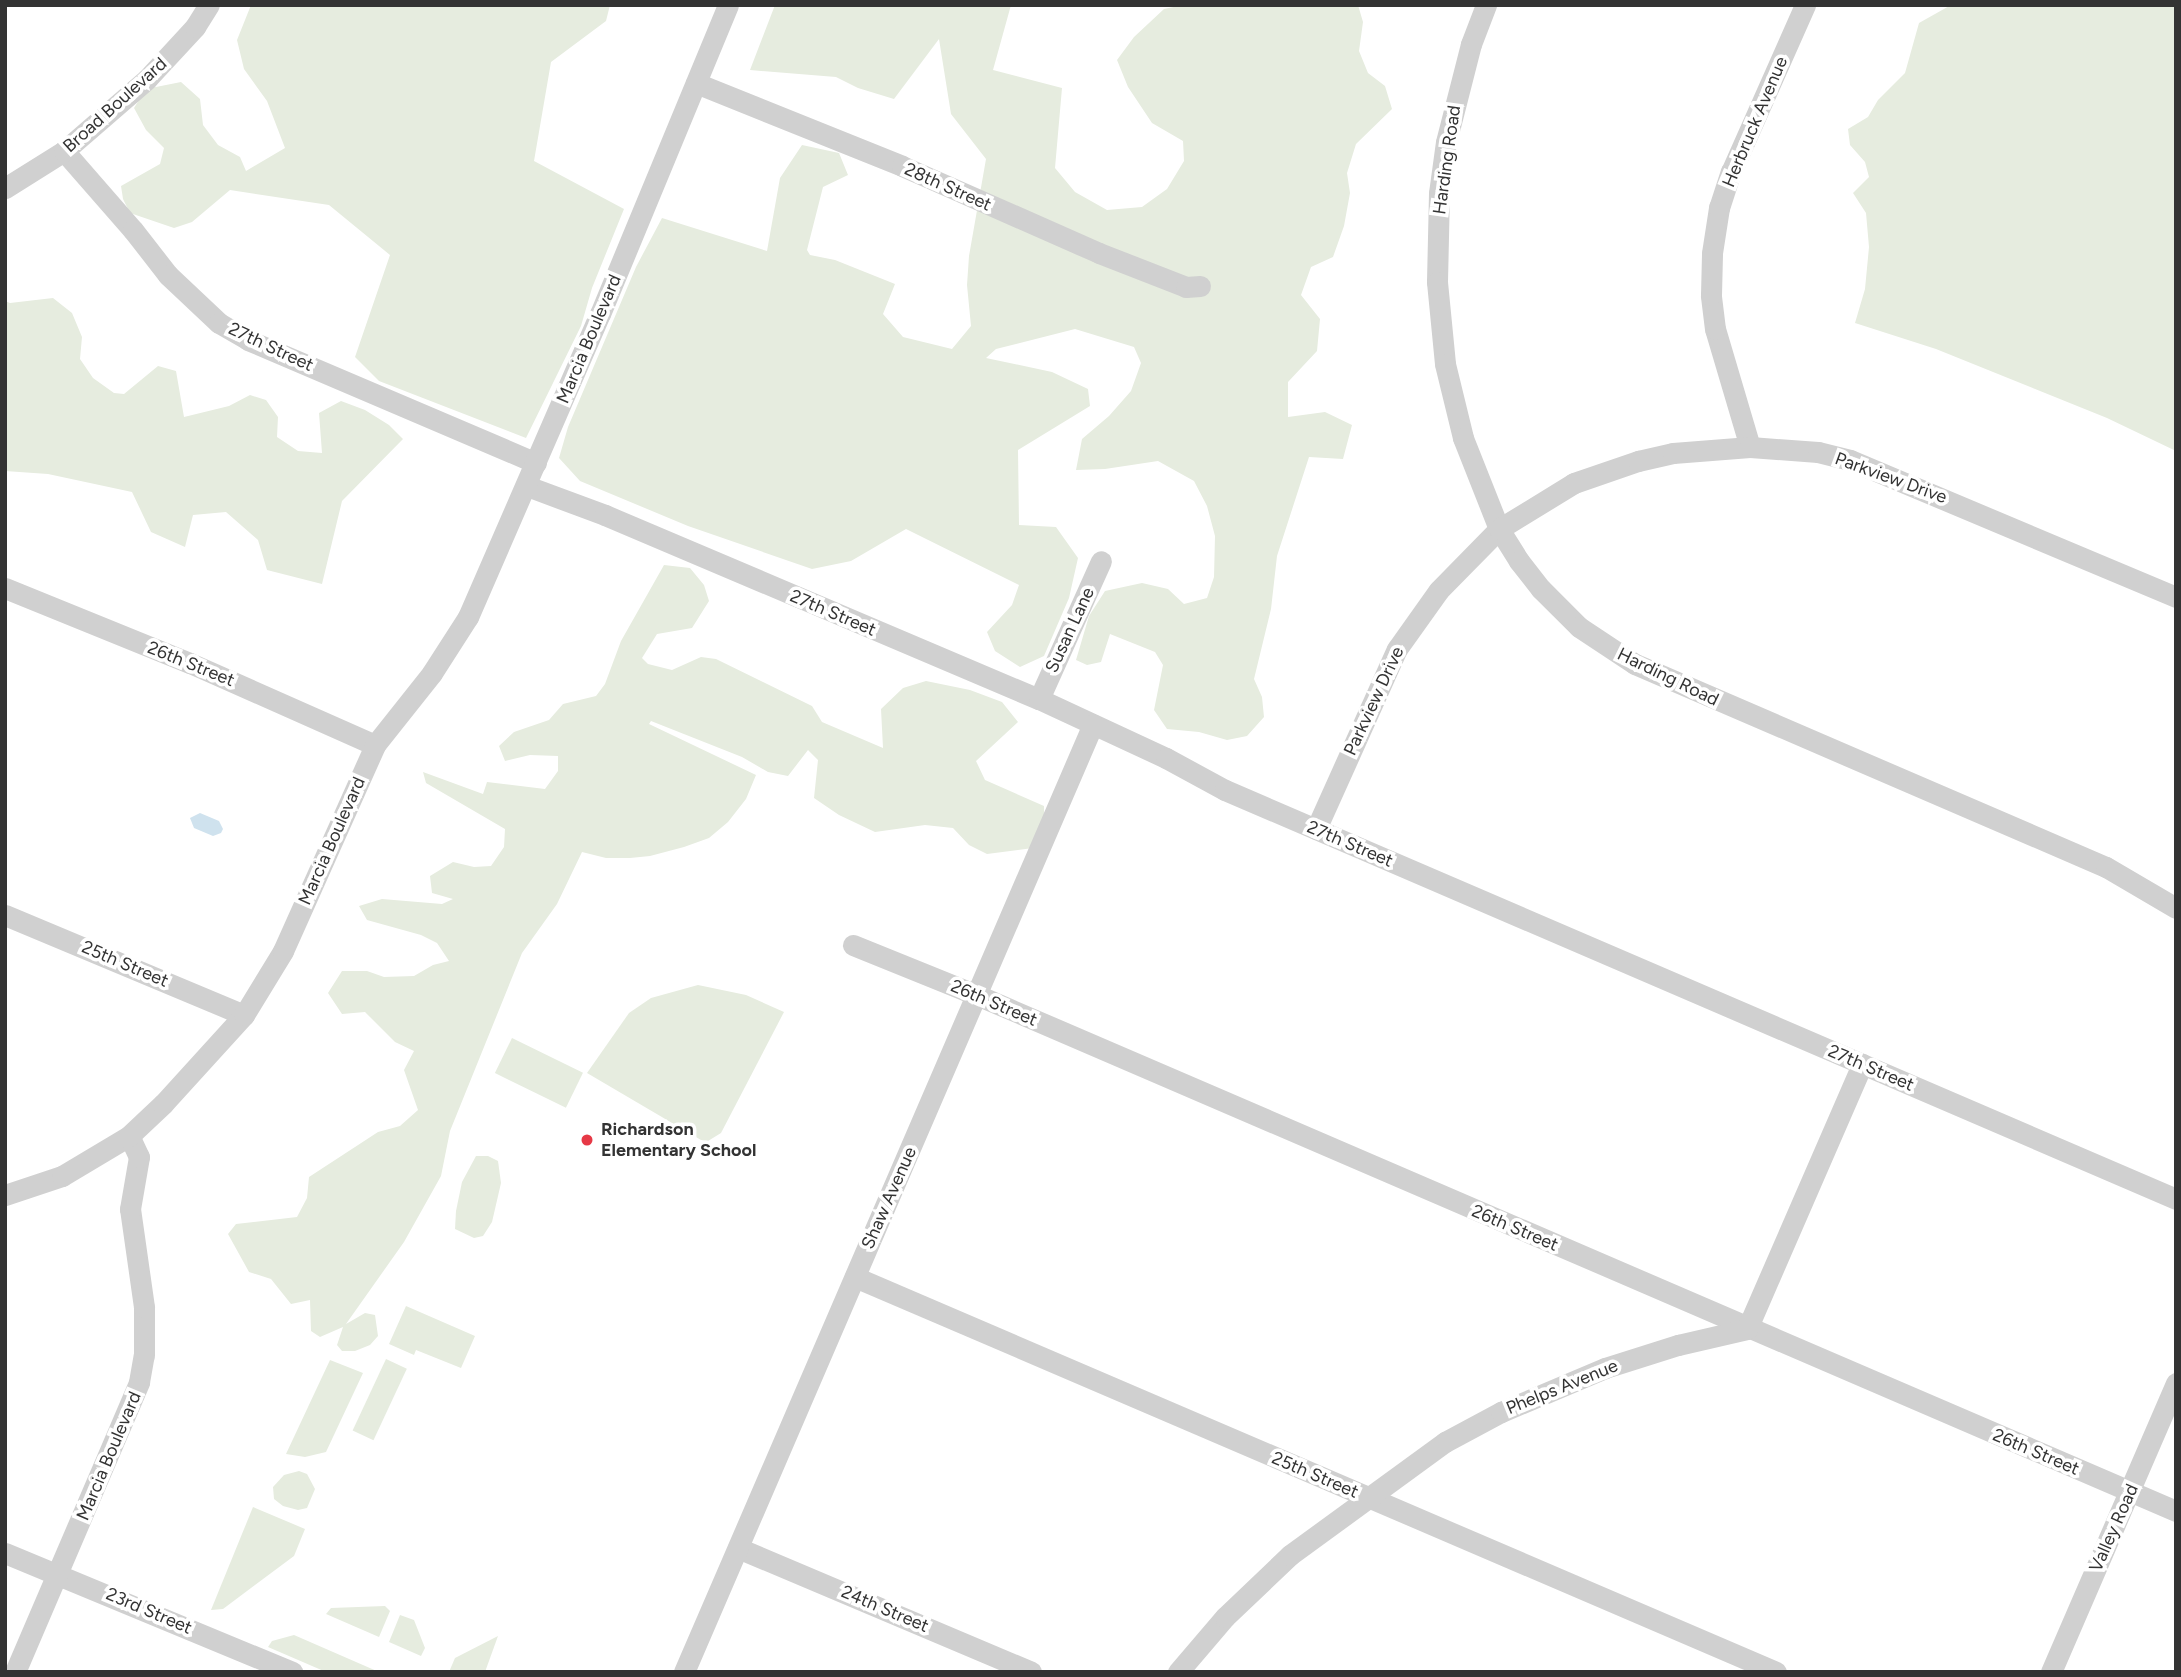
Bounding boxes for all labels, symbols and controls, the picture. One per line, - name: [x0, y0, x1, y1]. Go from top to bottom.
- street label: Broad Boulevard: [59, 53, 171, 157]
- street label: Herbruck Avenue: [1718, 53, 1792, 191]
- street label: Harding Road: [1429, 104, 1465, 216]
- street label: 28th Street: [901, 158, 995, 216]
- street label: Marcia Boulevard: [552, 271, 626, 407]
- street label: 27th Street: [225, 318, 317, 376]
- street label: Parkview Drive: [1832, 448, 1950, 508]
- street label: Susan Lane: [1041, 584, 1099, 676]
- street label: 27th Street: [787, 585, 879, 641]
- street label: 26th Street: [144, 637, 238, 691]
- street label: Parkview Drive: [1339, 643, 1409, 759]
- street label: Harding Road: [1614, 643, 1722, 711]
- street label: Marcia Boulevard: [294, 774, 370, 908]
- street label: 27th Street: [1304, 816, 1396, 872]
- street label: 25th Street: [78, 936, 172, 992]
- street label: 26th Street: [947, 975, 1041, 1031]
- street label: 27th Street: [1825, 1040, 1917, 1096]
- place label: Richardson Elementary School: [601, 1119, 756, 1162]
- marker: Richardson Elementary School: [579, 1132, 595, 1148]
- street label: Shaw Avenue: [857, 1144, 921, 1252]
- street label: 26th Street: [1468, 1200, 1562, 1256]
- street label: Phelps Avenue: [1503, 1355, 1621, 1419]
- street label: Marcia Boulevard: [72, 1388, 146, 1524]
- street label: 26th Street: [1989, 1424, 2083, 1480]
- street label: 25th Street: [1268, 1447, 1362, 1503]
- street label: Valley Road: [2085, 1481, 2143, 1575]
- street label: 24th Street: [838, 1581, 932, 1637]
- street label: 23rd Street: [103, 1583, 195, 1639]

